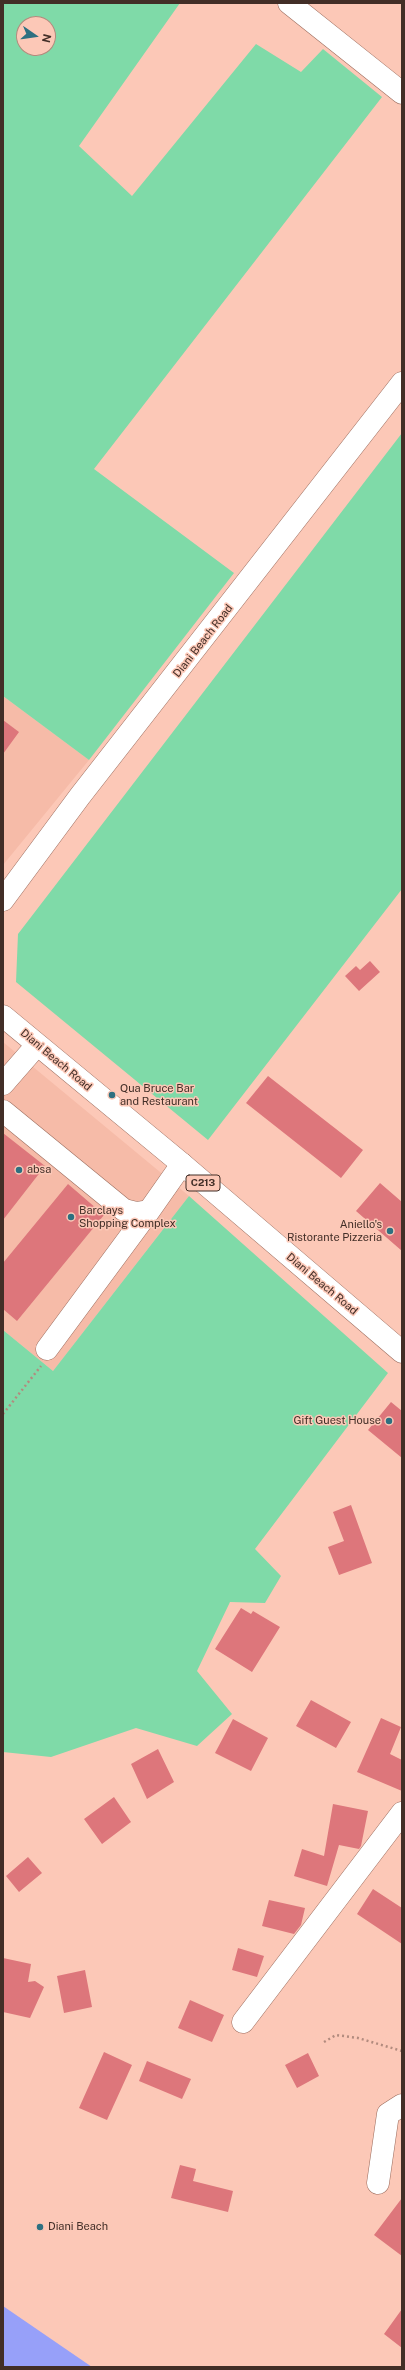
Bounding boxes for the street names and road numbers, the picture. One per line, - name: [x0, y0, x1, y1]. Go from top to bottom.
- street label: Diani Beach Road: [170, 602, 236, 680]
- street label: Diani Beach Road: [18, 1026, 94, 1094]
- road number: C213: [186, 1175, 220, 1191]
- street label: Diani Beach Road: [284, 1250, 360, 1318]

